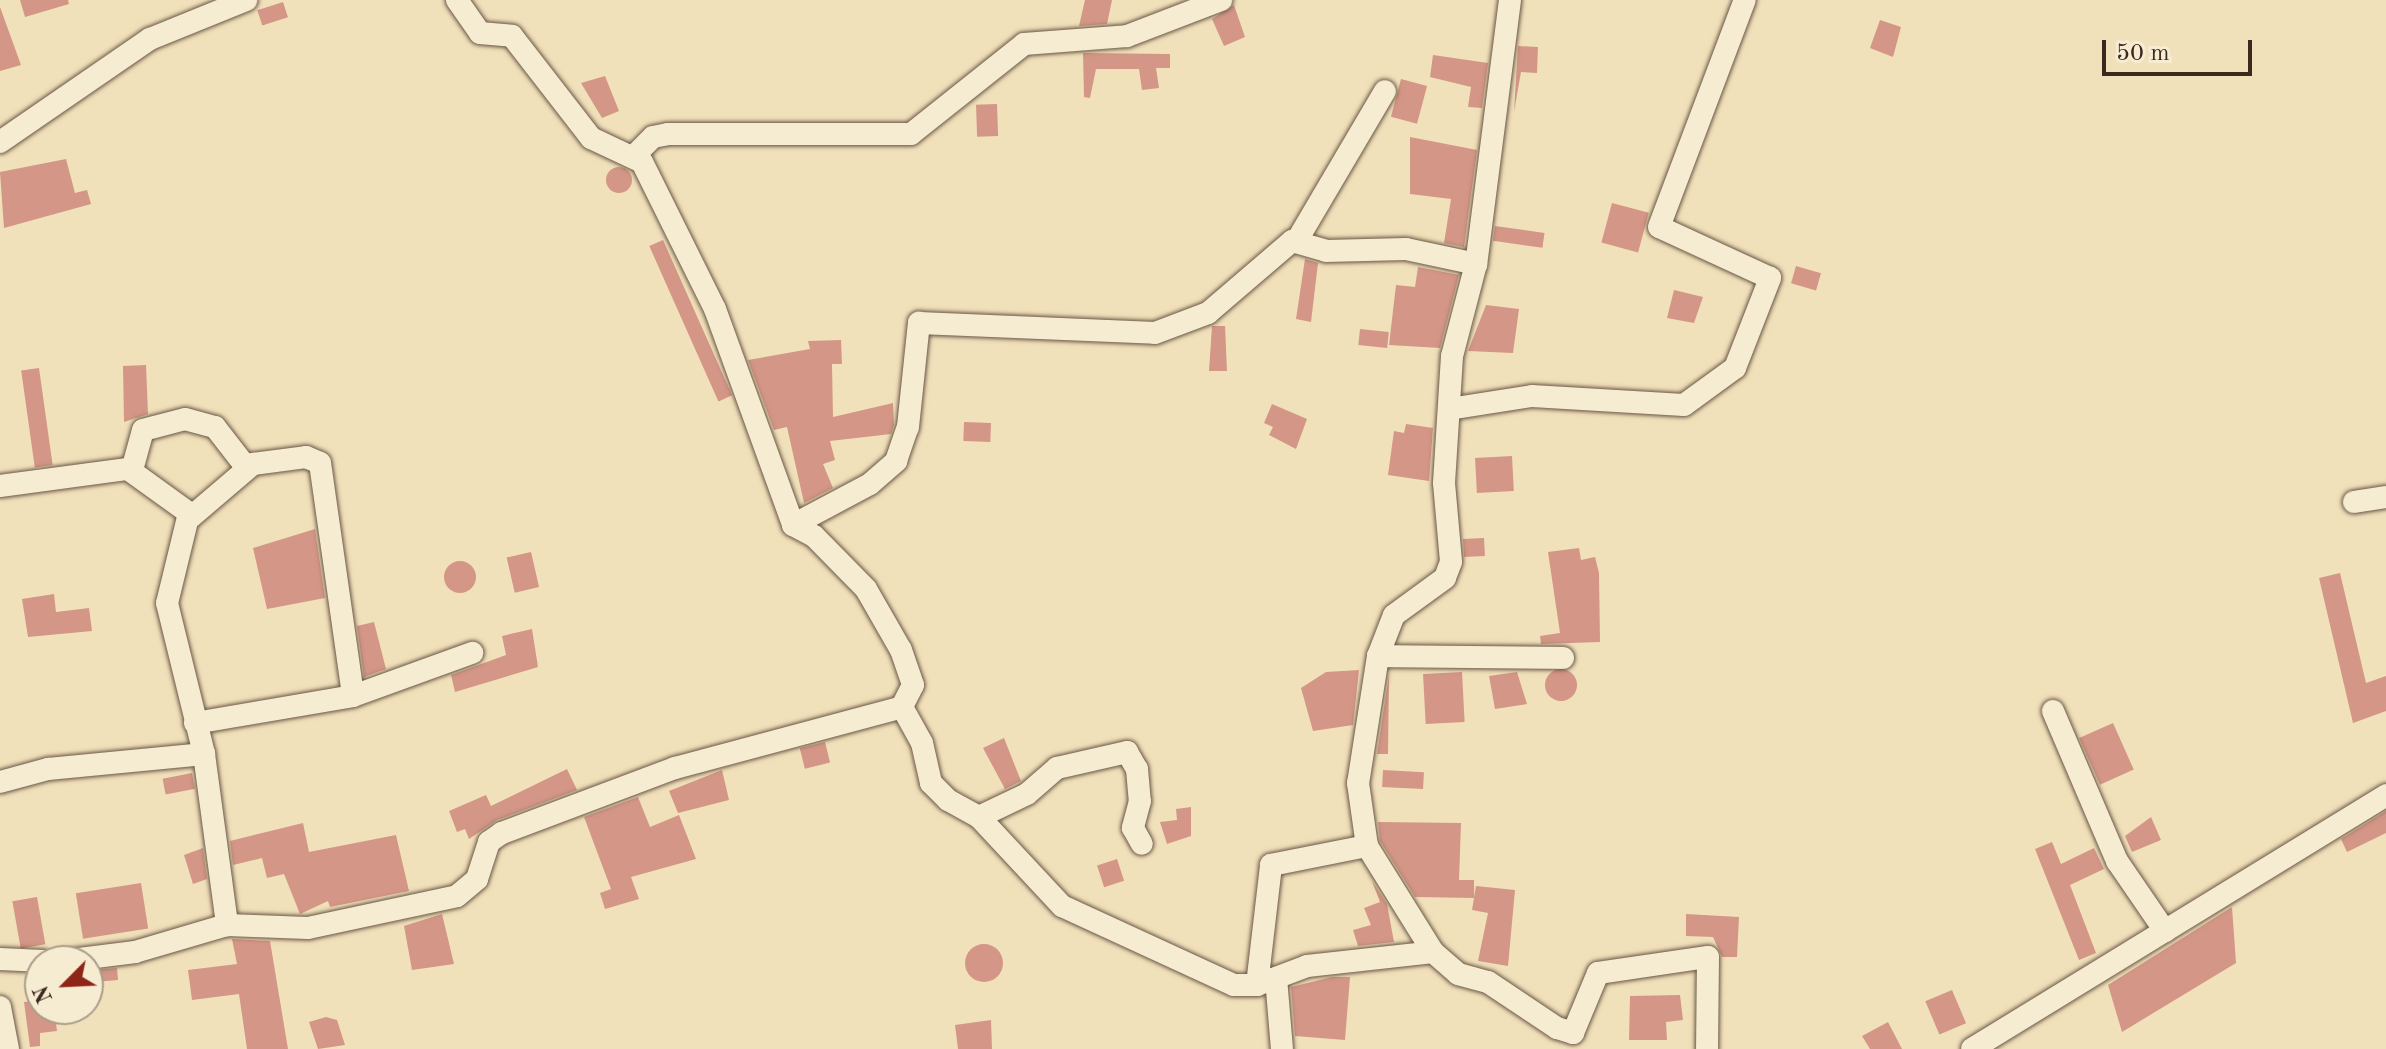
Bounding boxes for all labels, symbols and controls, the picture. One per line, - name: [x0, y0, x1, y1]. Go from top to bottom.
- scale bar: [2106, 24, 2256, 74]
- text: 50 m: [2116, 42, 2170, 66]
- north arrow: [24, 945, 104, 1025]
- text: N: [30, 982, 57, 1006]

